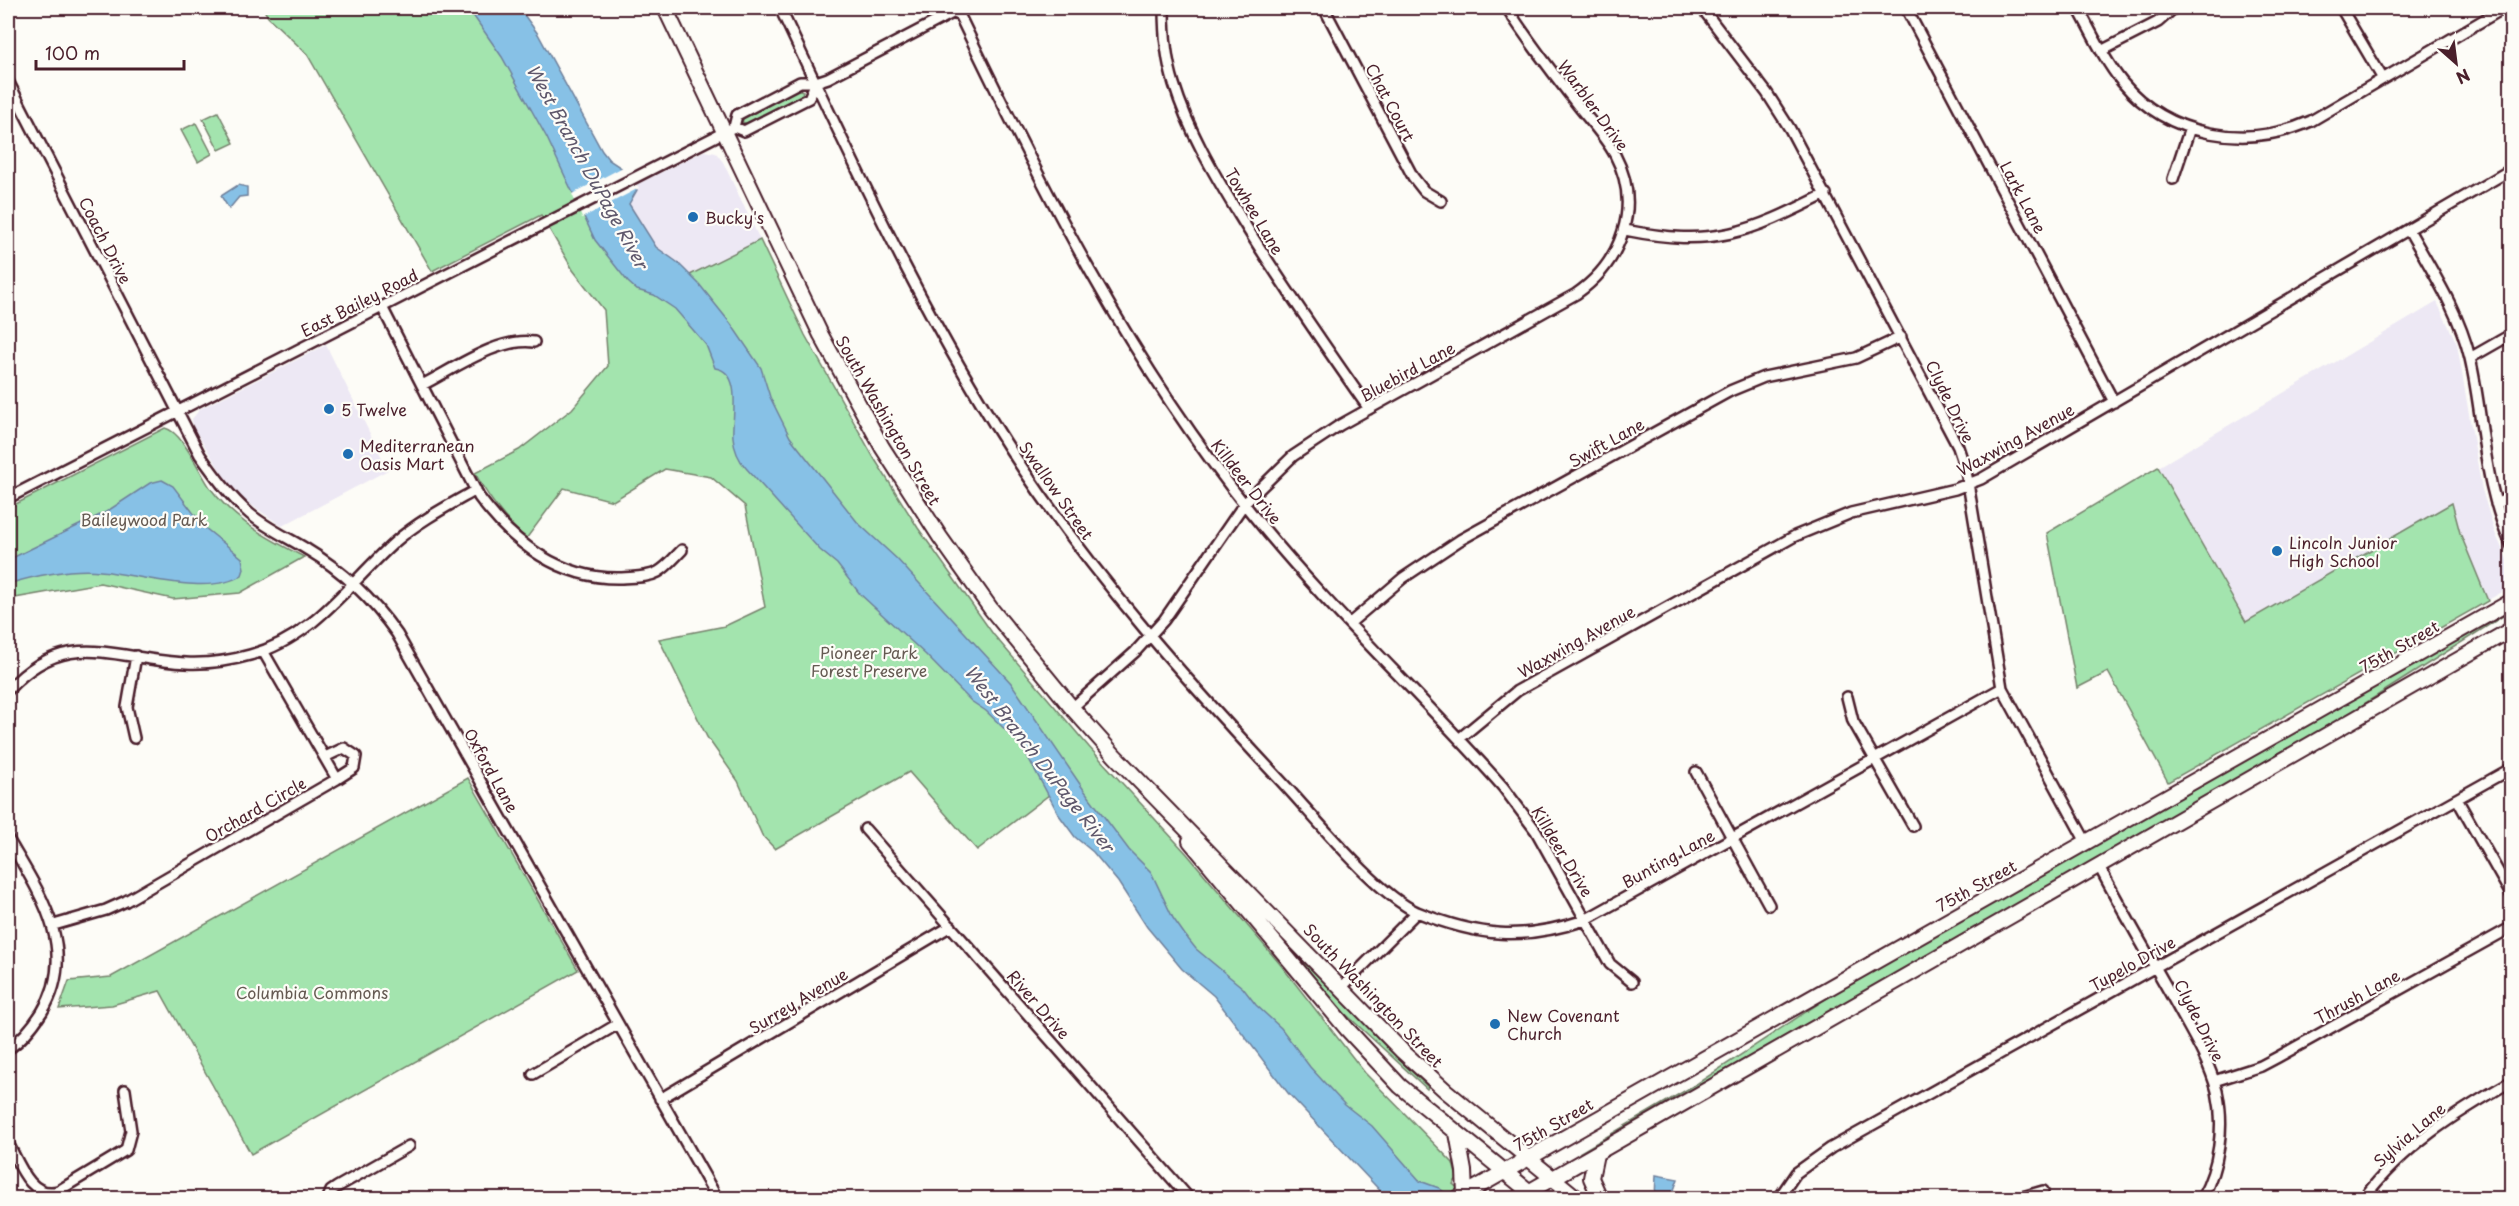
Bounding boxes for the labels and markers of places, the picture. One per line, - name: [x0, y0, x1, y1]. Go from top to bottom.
- place label: Bucky's: [705, 205, 764, 229]
- marker: Bucky's: [686, 210, 700, 224]
- place label: 5 Twelve: [341, 397, 407, 421]
- marker: 5 Twelve: [322, 402, 336, 416]
- place label: Mediterranean Oasis Mart: [360, 433, 474, 475]
- marker: Mediterranean Oasis Mart: [341, 447, 355, 461]
- place label: Lincoln Junior High School: [2289, 530, 2398, 572]
- marker: Lincoln Junior High School: [2270, 544, 2284, 558]
- place label: New Covenant Church: [1507, 1003, 1620, 1045]
- marker: New Covenant Church: [1488, 1017, 1502, 1031]

